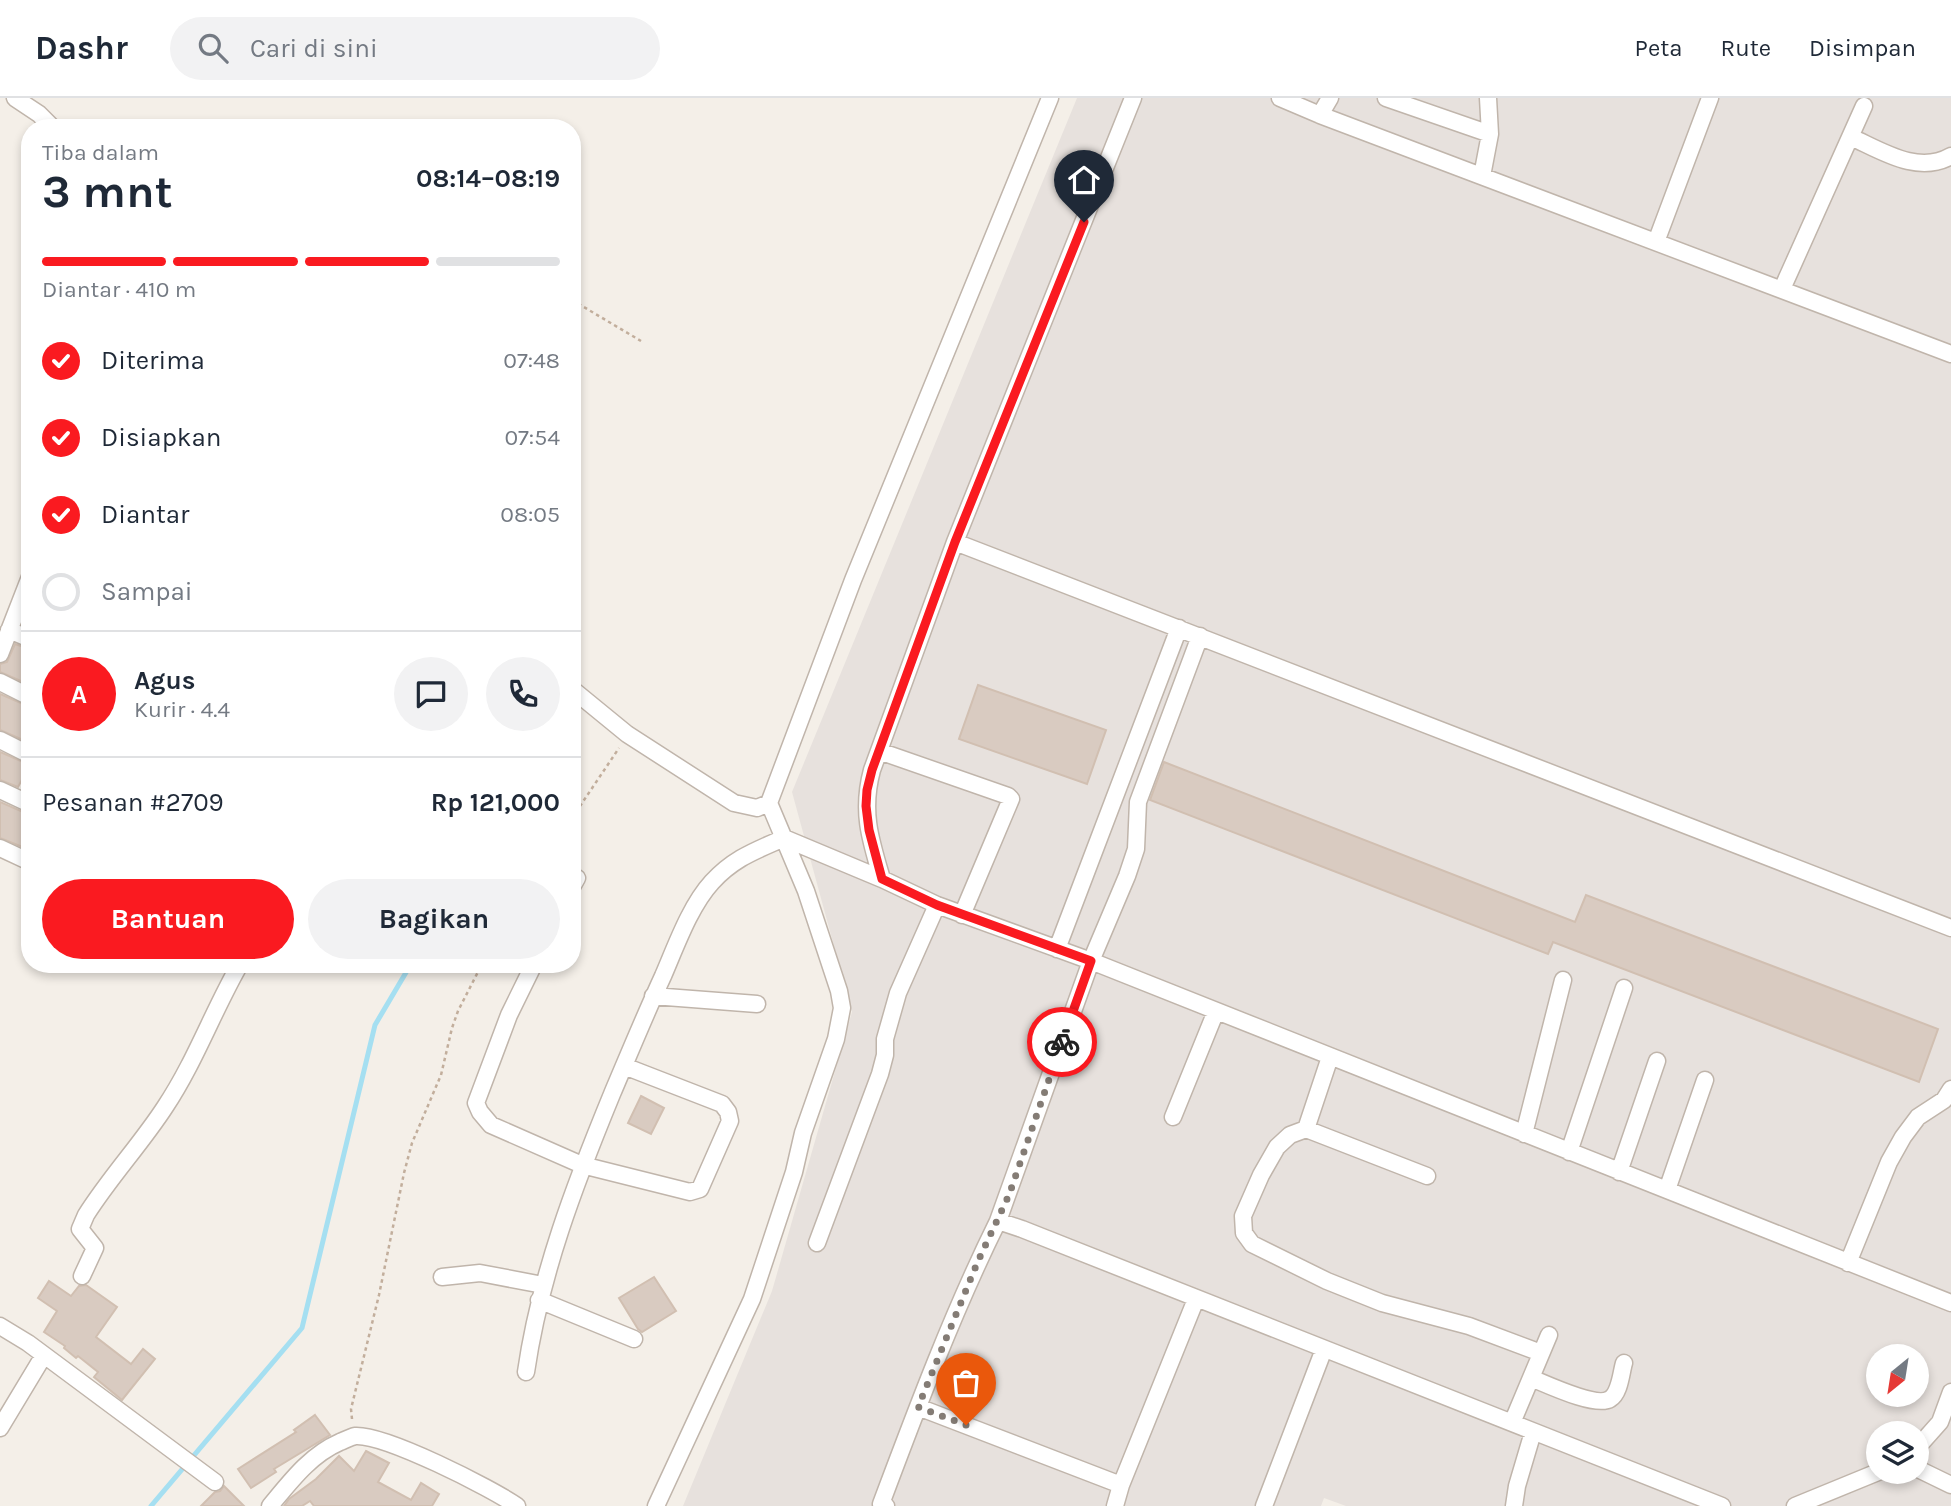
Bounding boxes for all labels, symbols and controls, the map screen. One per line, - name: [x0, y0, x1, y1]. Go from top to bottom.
- search box: [170, 17, 660, 80]
- text: Dashr: [35, 29, 128, 67]
- icon: search: [194, 29, 232, 67]
- text: Cari di sini: [250, 33, 378, 64]
- text: Peta: [1635, 34, 1682, 62]
- text: Rute: [1720, 34, 1771, 62]
- text: Disimpan: [1809, 34, 1916, 62]
- text: Tiba dalam: [42, 139, 159, 166]
- pin: [1054, 150, 1114, 222]
- icon: home: [1065, 161, 1103, 199]
- text: 08:14–08:19: [416, 163, 560, 194]
- text: 3 mnt: [42, 165, 173, 219]
- text: Diantar · 410 m: [42, 276, 196, 303]
- icon: check: [42, 342, 80, 380]
- text: Diterima: [101, 345, 205, 376]
- text: 07:48: [503, 347, 560, 374]
- icon: check: [42, 419, 80, 457]
- text: Disiapkan: [101, 422, 221, 453]
- text: 07:54: [504, 424, 560, 451]
- icon: check: [42, 496, 80, 534]
- text: Diantar: [101, 499, 189, 530]
- text: 08:05: [500, 501, 560, 528]
- text: Sampai: [101, 576, 193, 607]
- button: chat: [394, 657, 468, 731]
- button: phone: [486, 657, 560, 731]
- text: Agus: [134, 665, 195, 696]
- text: A: [71, 679, 87, 710]
- text: Kurir · 4.4: [134, 696, 230, 723]
- text: Pesanan #2709: [42, 787, 224, 818]
- text: Rp 121,000: [431, 787, 560, 818]
- button: Bantuan: [42, 879, 294, 959]
- button: Bagikan: [308, 879, 560, 959]
- courier: [1027, 1007, 1097, 1077]
- icon: bike: [1043, 1023, 1081, 1061]
- north arrow: [1866, 1344, 1928, 1407]
- map controls: [1866, 1344, 1929, 1484]
- pin: [936, 1353, 996, 1425]
- icon: bag: [947, 1364, 985, 1402]
- button: layers: [1866, 1421, 1929, 1484]

